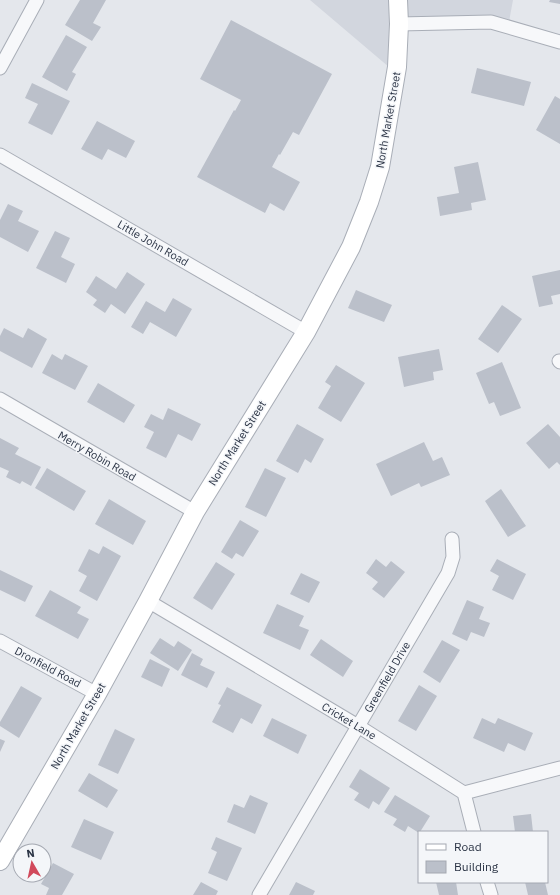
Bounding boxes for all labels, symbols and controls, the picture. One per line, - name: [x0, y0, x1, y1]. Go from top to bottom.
- street label: North Market Street: [373, 70, 403, 169]
- street label: Little John Road: [115, 217, 191, 269]
- street label: North Market Street: [205, 398, 269, 488]
- street label: Merry Robin Road: [56, 428, 138, 484]
- street label: Greenfield Drive: [361, 639, 413, 715]
- street label: Dronfield Road: [12, 644, 84, 690]
- street label: North Market Street: [47, 680, 109, 772]
- street label: Cricket Lane: [319, 699, 379, 743]
- legend: [418, 831, 548, 883]
- text: Road: [454, 839, 482, 854]
- north arrow: [12, 843, 52, 883]
- text: N: [25, 846, 35, 861]
- text: Building: [454, 859, 499, 874]

